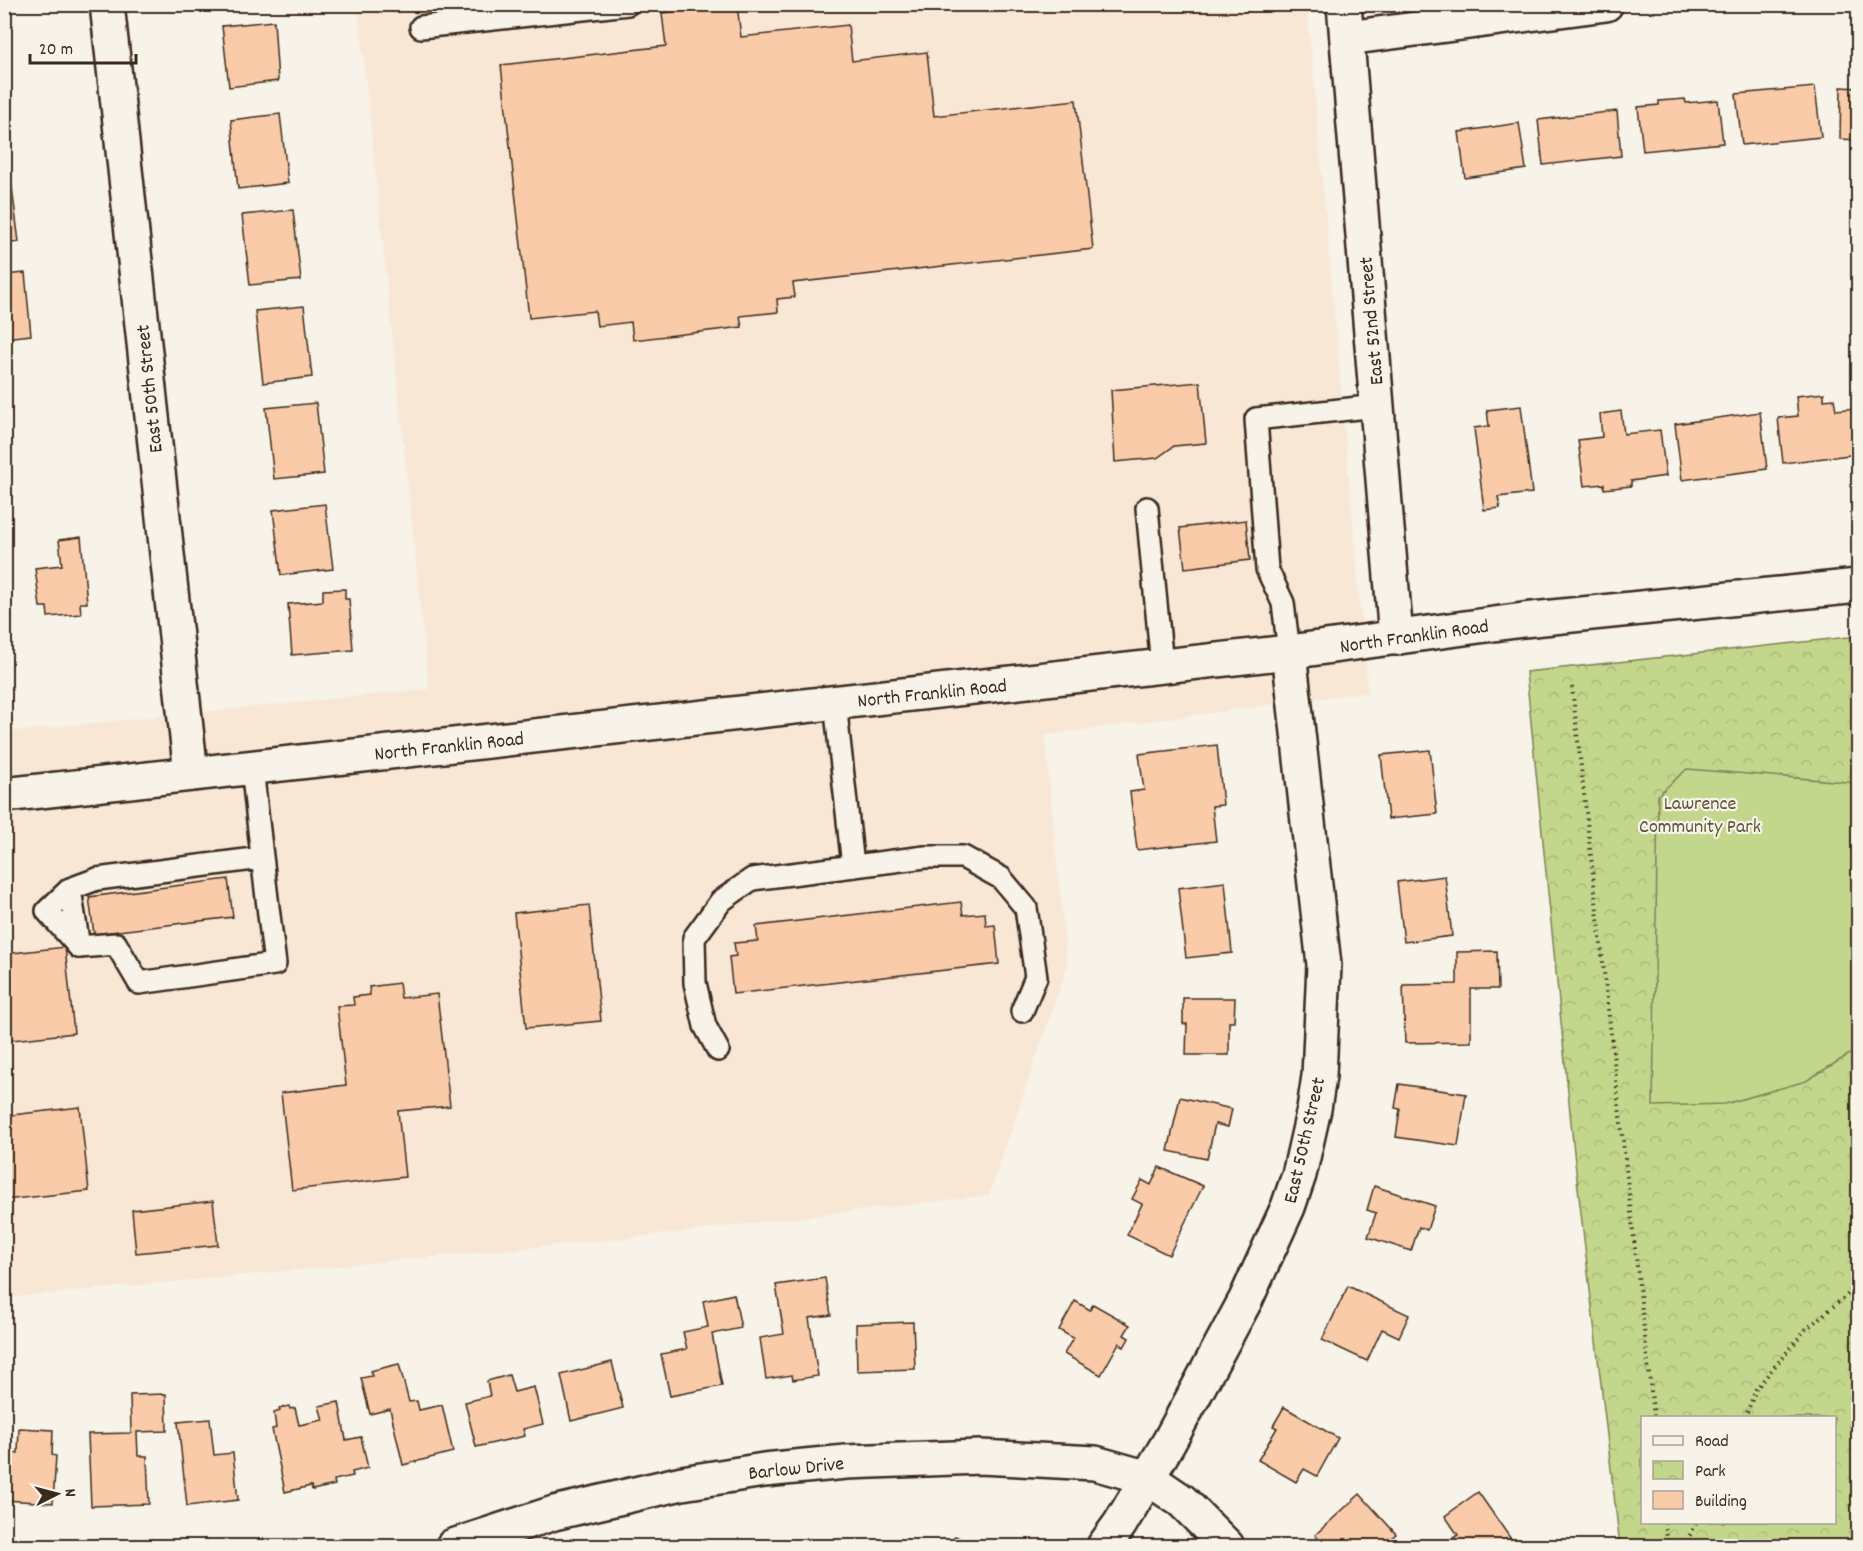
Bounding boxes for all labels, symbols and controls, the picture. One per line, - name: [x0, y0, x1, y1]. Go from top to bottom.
- scale bar: [30, 27, 136, 65]
- text: 20 m: [39, 38, 73, 63]
- street label: East 52nd Street: [1353, 255, 1393, 386]
- street label: East 50th Street: [130, 323, 172, 454]
- street label: North Franklin Road: [1338, 614, 1491, 662]
- street label: North Franklin Road: [856, 673, 1008, 717]
- street label: North Franklin Road: [373, 726, 525, 770]
- park label: Lawrence Community Park: [1639, 791, 1761, 842]
- street label: East 50th Street: [1278, 1075, 1334, 1207]
- legend: [1641, 1416, 1836, 1524]
- text: Road: [1695, 1430, 1729, 1455]
- street label: Barlow Drive: [747, 1451, 846, 1489]
- text: Park: [1695, 1460, 1726, 1485]
- north arrow: [27, 1464, 87, 1524]
- text: N: [58, 1488, 81, 1498]
- text: Building: [1695, 1490, 1747, 1515]

